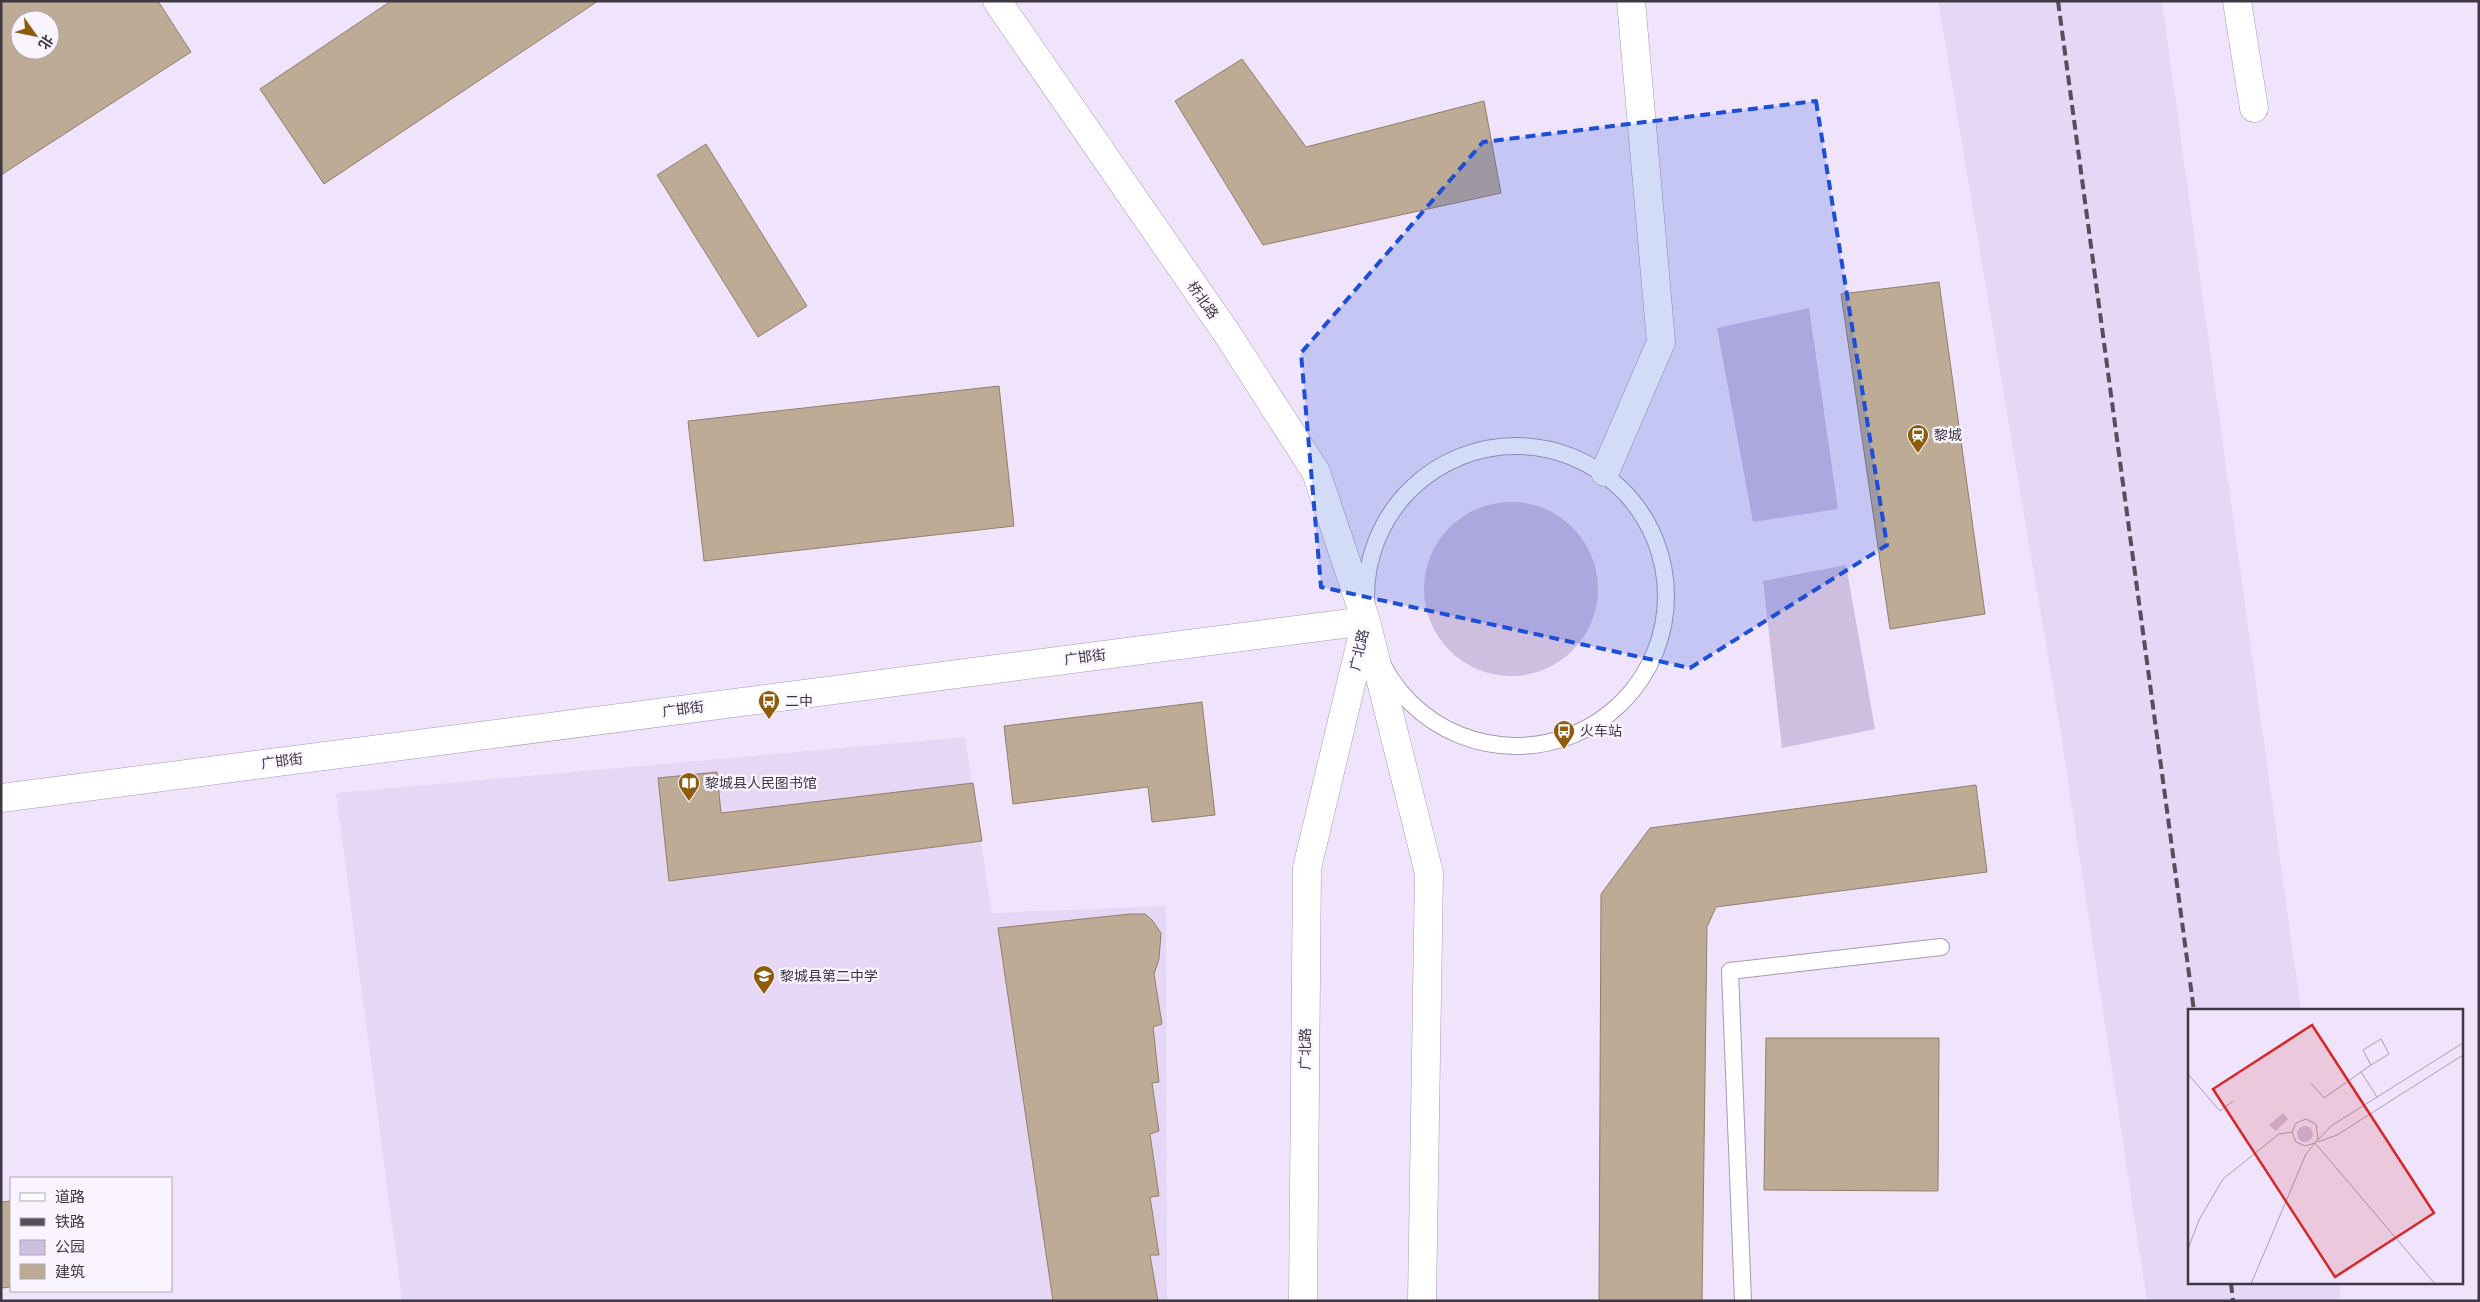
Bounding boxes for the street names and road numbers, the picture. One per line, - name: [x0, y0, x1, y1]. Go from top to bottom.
- street label: 桥北路: [1184, 278, 1222, 322]
- street label: 广北路: [1346, 628, 1372, 672]
- street label: 广邯街: [1063, 646, 1107, 668]
- street label: 广邯街: [661, 698, 705, 720]
- street label: 广邯街: [260, 750, 304, 772]
- street label: 广北路: [1296, 1028, 1314, 1070]

